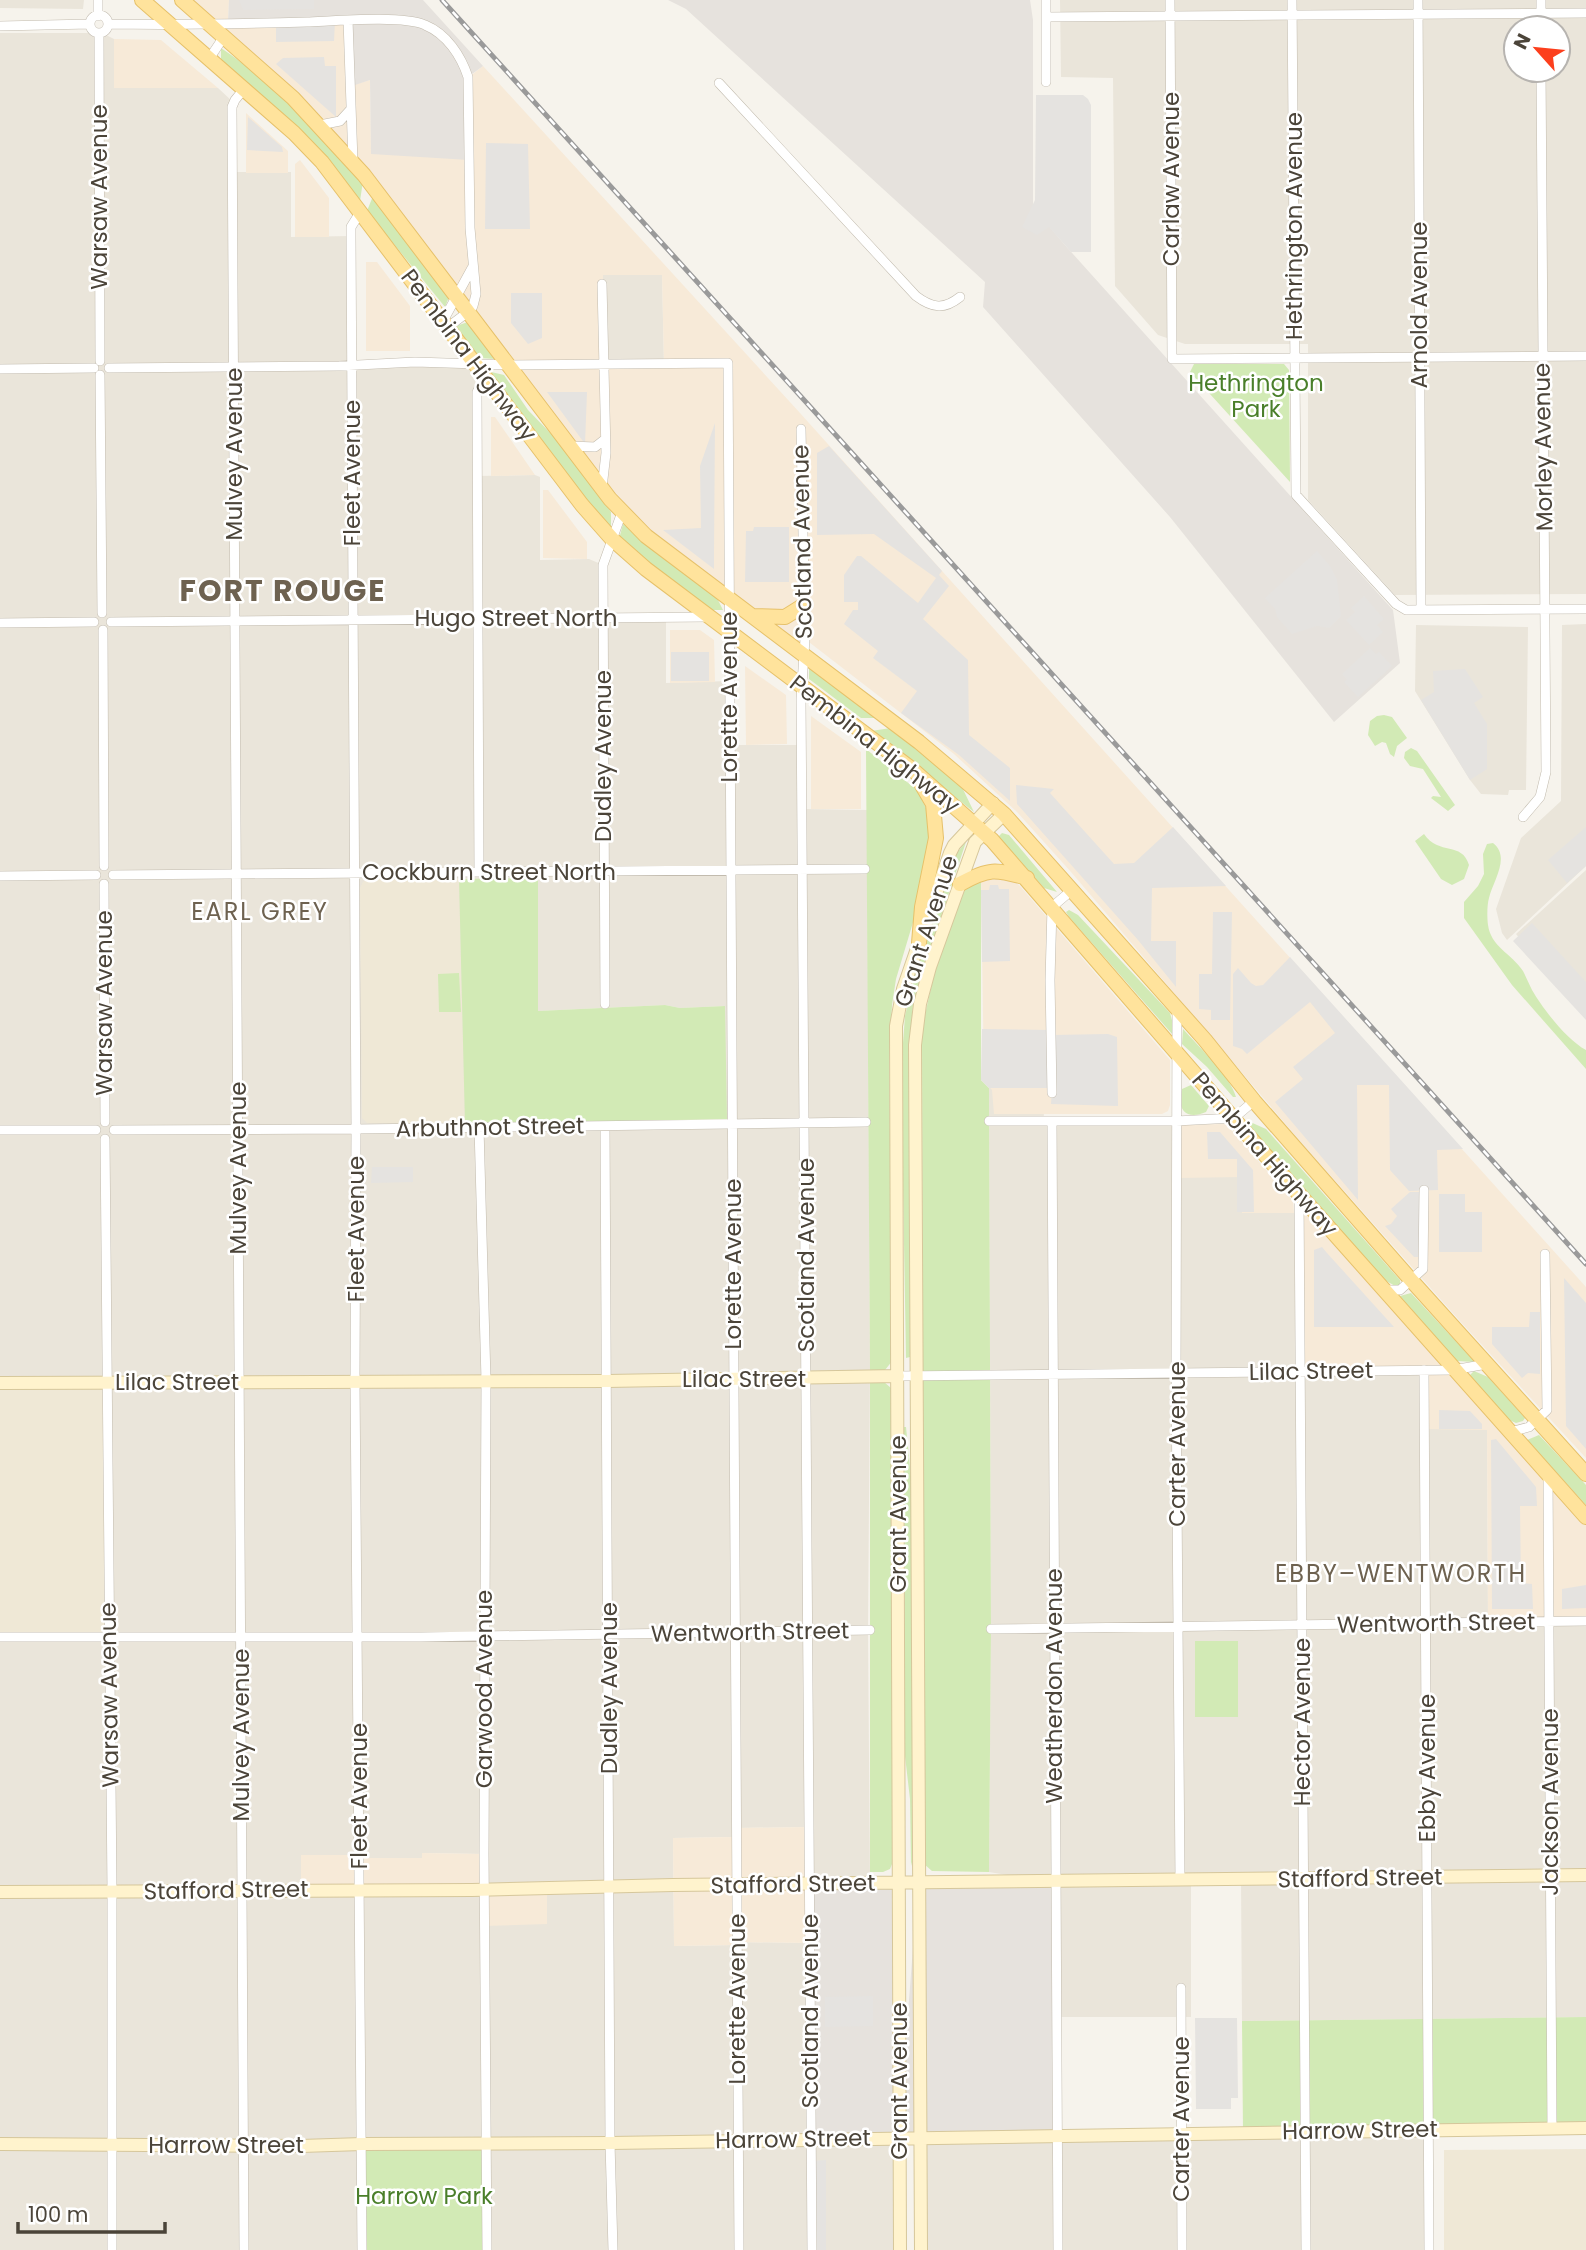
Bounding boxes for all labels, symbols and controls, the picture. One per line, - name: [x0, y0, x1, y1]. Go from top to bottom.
- north arrow: [1502, 14, 1572, 84]
- text: N: [1507, 29, 1538, 54]
- street label: Carlaw Avenue: [1155, 92, 1187, 266]
- street label: Warsaw Avenue: [83, 104, 115, 290]
- street label: Hethrington Avenue: [1278, 112, 1310, 340]
- street label: Arnold Avenue: [1403, 221, 1435, 389]
- street label: Pembina Highway: [394, 262, 544, 448]
- street label: Morley Avenue: [1526, 362, 1560, 532]
- park label: Hethrington Park: [1188, 367, 1324, 425]
- street label: Mulvey Avenue: [218, 368, 250, 540]
- street label: Fleet Avenue: [336, 400, 368, 546]
- street label: Scotland Avenue: [784, 444, 820, 640]
- district label: FORT ROUGE: [179, 569, 387, 612]
- street label: Hugo Street North: [414, 602, 618, 634]
- street label: Lorette Avenue: [713, 611, 745, 783]
- street label: Pembina Highway: [783, 667, 967, 821]
- street label: Dudley Avenue: [587, 670, 619, 842]
- street label: Grant Avenue: [886, 851, 966, 1011]
- street label: Cockburn Street North: [362, 856, 616, 888]
- district label: EARL GREY: [191, 895, 329, 928]
- street label: Warsaw Avenue: [88, 910, 120, 1096]
- street label: Pembina Highway: [1185, 1065, 1345, 1243]
- street label: Mulvey Avenue: [222, 1082, 254, 1254]
- street label: Arbuthnot Street: [395, 1109, 585, 1145]
- street label: Fleet Avenue: [340, 1156, 372, 1302]
- street label: Scotland Avenue: [790, 1158, 822, 1352]
- street label: Lorette Avenue: [717, 1178, 749, 1350]
- street label: Lilac Street: [1249, 1354, 1373, 1388]
- street label: Carter Avenue: [1161, 1361, 1193, 1527]
- street label: Lilac Street: [682, 1363, 806, 1395]
- street label: Lilac Street: [115, 1366, 239, 1398]
- street label: Grant Avenue: [882, 1435, 914, 1593]
- district label: EBBY–WENTWORTH: [1275, 1557, 1527, 1590]
- street label: Weatherdon Avenue: [1038, 1568, 1070, 1804]
- street label: Garwood Avenue: [468, 1590, 500, 1788]
- street label: Warsaw Avenue: [91, 1602, 127, 1788]
- street label: Dudley Avenue: [593, 1602, 625, 1774]
- street label: Wentworth Street: [1336, 1605, 1536, 1641]
- street label: Wentworth Street: [650, 1614, 850, 1650]
- street label: Hector Avenue: [1286, 1638, 1318, 1806]
- street label: Mulvey Avenue: [225, 1649, 257, 1821]
- street label: Ebby Avenue: [1411, 1694, 1443, 1842]
- street label: Jackson Avenue: [1534, 1708, 1566, 1896]
- street label: Fleet Avenue: [343, 1723, 375, 1869]
- street label: Stafford Street: [1277, 1861, 1443, 1895]
- street label: Stafford Street: [710, 1867, 876, 1901]
- street label: Stafford Street: [143, 1873, 309, 1907]
- street label: Lorette Avenue: [721, 1913, 753, 2085]
- street label: Scotland Avenue: [794, 1914, 826, 2108]
- street label: Grant Avenue: [883, 2002, 915, 2160]
- street label: Carter Avenue: [1165, 2036, 1197, 2202]
- street label: Harrow Street: [1282, 2113, 1438, 2147]
- street label: Harrow Street: [715, 2122, 871, 2156]
- street label: Harrow Street: [148, 2129, 304, 2161]
- park label: Harrow Park: [355, 2180, 493, 2212]
- scale bar: [18, 2190, 164, 2234]
- text: 100 m: [28, 2200, 88, 2229]

